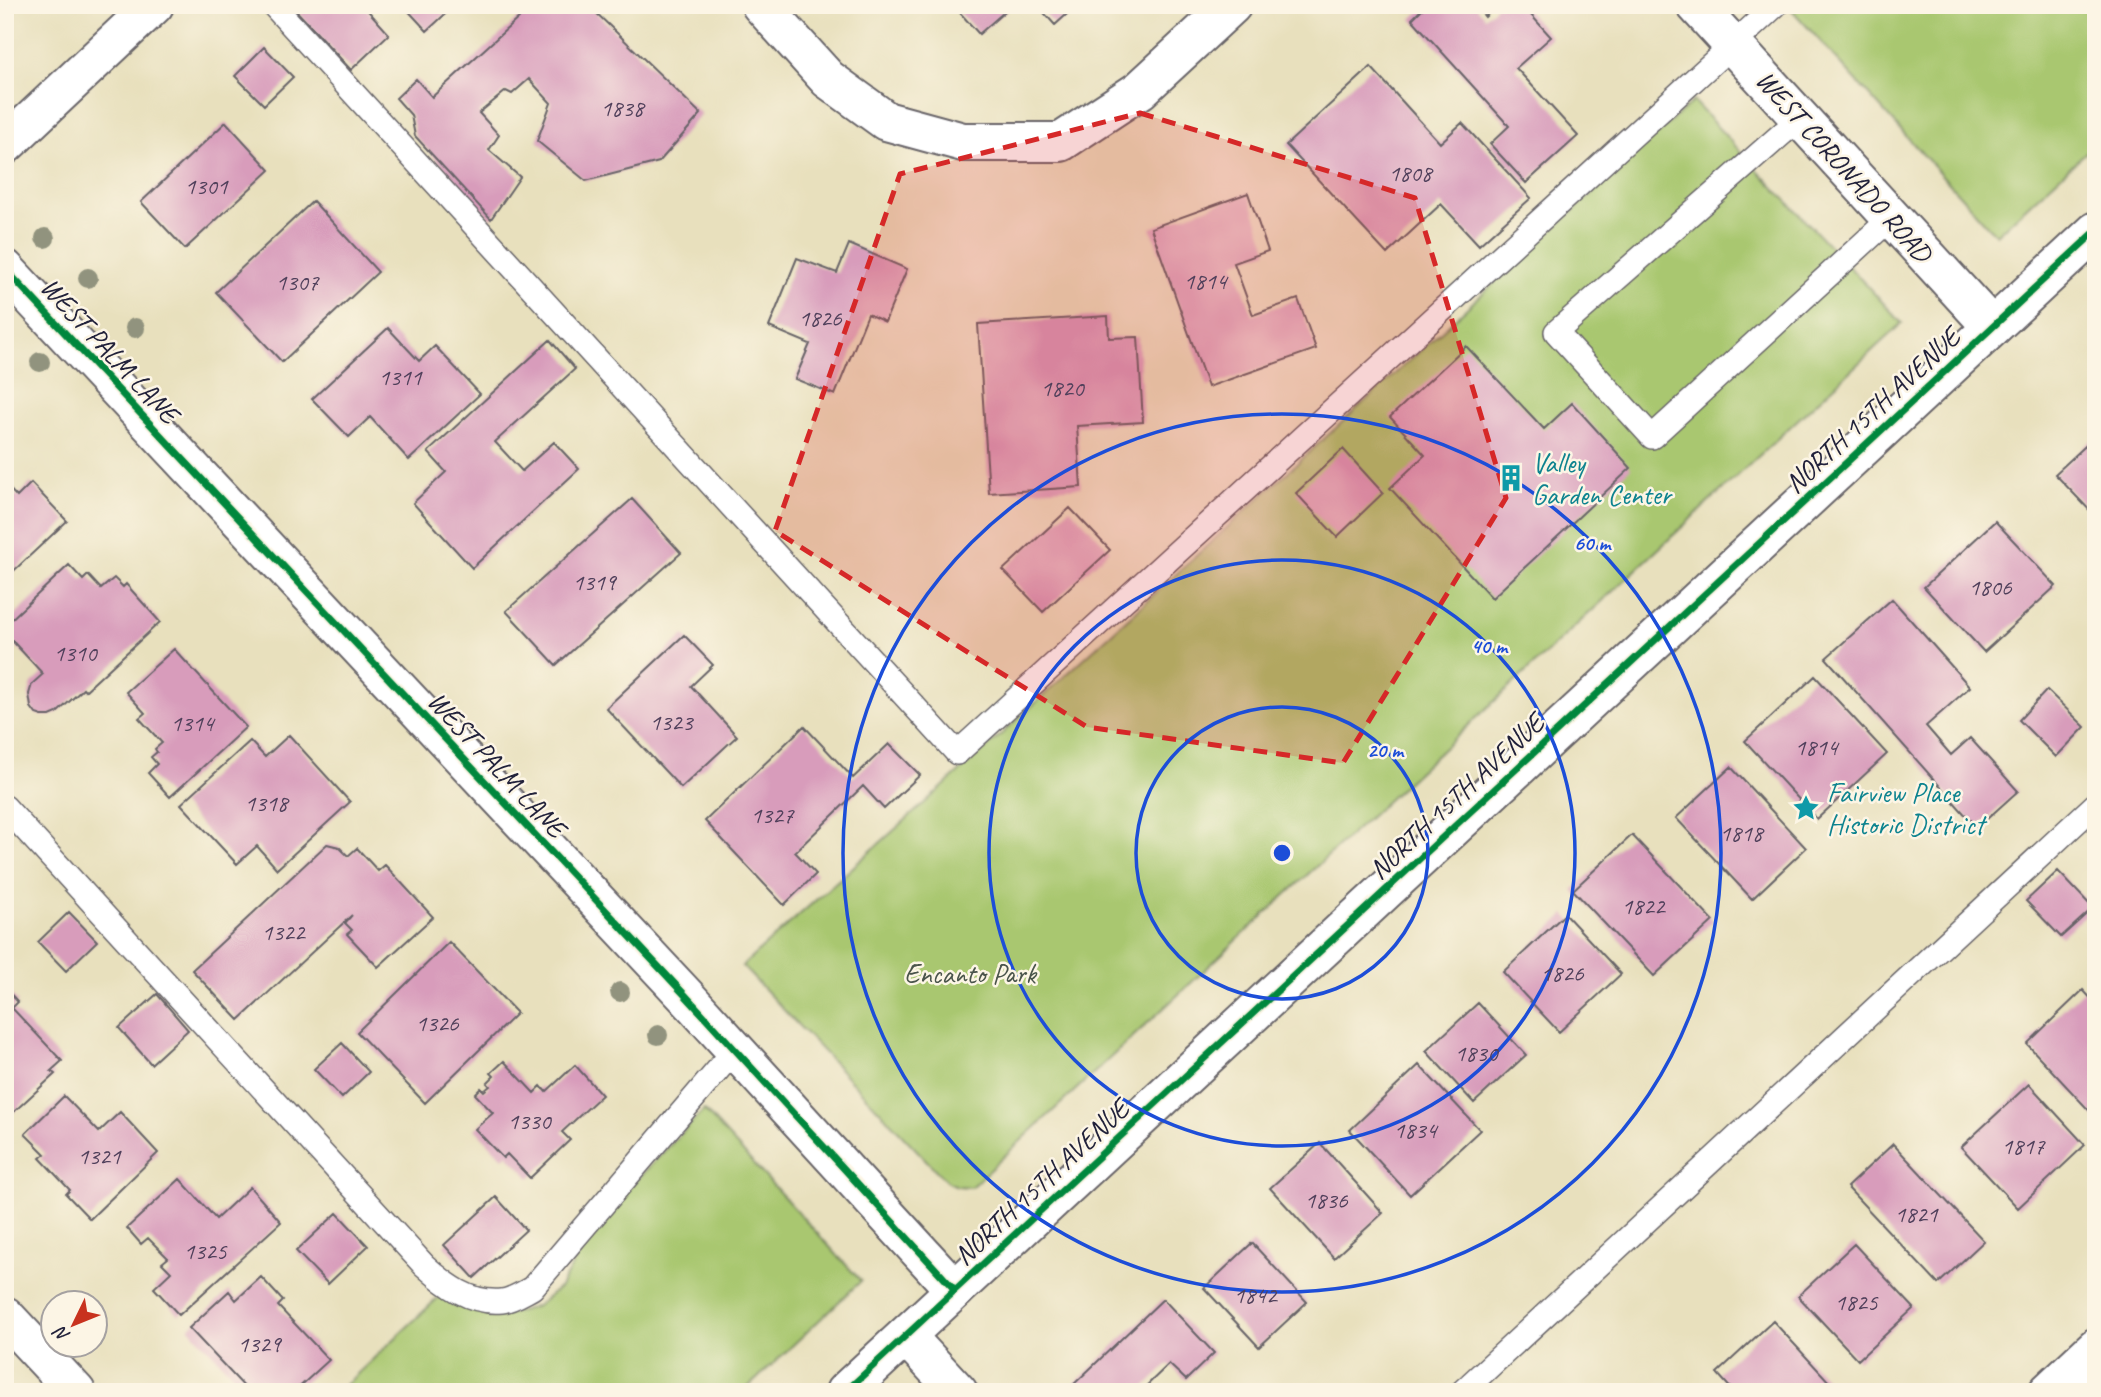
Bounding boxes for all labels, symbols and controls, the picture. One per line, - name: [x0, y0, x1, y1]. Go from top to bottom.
- street label: WEST CORONADO ROAD: [1749, 63, 1941, 271]
- house number: 1838: [600, 93, 646, 123]
- house number: 1808: [1388, 158, 1434, 188]
- house number: 1301: [184, 171, 229, 201]
- house number: 1814: [1183, 266, 1229, 296]
- house number: 1307: [275, 267, 320, 297]
- street label: WEST PALM LANE: [33, 270, 189, 433]
- house number: 1826: [798, 303, 843, 333]
- street label: NORTH 15TH AVENUE: [1777, 318, 1969, 500]
- house number: 1311: [378, 362, 423, 392]
- house number: 1820: [1040, 373, 1086, 403]
- place label: Valley Garden Center: [1532, 445, 1673, 512]
- building icon: Valley Garden Center: [1496, 463, 1526, 493]
- text: 60 m: [1574, 530, 1612, 556]
- house number: 1319: [572, 567, 618, 597]
- house number: 1806: [1968, 572, 2013, 602]
- text: 40 m: [1471, 633, 1509, 659]
- house number: 1310: [53, 638, 99, 668]
- street label: WEST PALM LANE: [420, 684, 576, 847]
- street label: NORTH 15TH AVENUE: [1361, 704, 1553, 886]
- house number: 1323: [649, 707, 695, 737]
- house number: 1314: [170, 708, 216, 738]
- house number: 1814: [1794, 732, 1840, 762]
- text: 20 m: [1367, 737, 1405, 763]
- place label: Fairview Place Historic District: [1827, 775, 1988, 842]
- house number: 1318: [244, 788, 290, 818]
- place icon: Fairview Place Historic District: [1791, 793, 1821, 823]
- house number: 1327: [750, 800, 795, 830]
- house number: 1818: [1719, 818, 1765, 848]
- centre of rings: [1270, 841, 1294, 865]
- house number: 1822: [1621, 891, 1667, 921]
- house number: 1322: [261, 917, 307, 947]
- park label: Encanto Park: [904, 956, 1038, 991]
- house number: 1826: [1540, 958, 1585, 988]
- house number: 1326: [415, 1008, 460, 1038]
- house number: 1830: [1454, 1038, 1500, 1068]
- street label: NORTH 15TH AVENUE: [946, 1090, 1138, 1272]
- house number: 1330: [507, 1106, 553, 1136]
- house number: 1834: [1393, 1115, 1439, 1145]
- house number: 1817: [2001, 1131, 2046, 1161]
- house number: 1321: [77, 1141, 122, 1171]
- house number: 1836: [1304, 1185, 1349, 1215]
- house number: 1821: [1894, 1199, 1939, 1229]
- house number: 1325: [183, 1236, 228, 1266]
- house number: 1842: [1233, 1280, 1279, 1310]
- house number: 1825: [1834, 1287, 1879, 1317]
- north arrow: [38, 1288, 108, 1358]
- text: N: [47, 1320, 75, 1347]
- house number: 1329: [237, 1329, 283, 1359]

